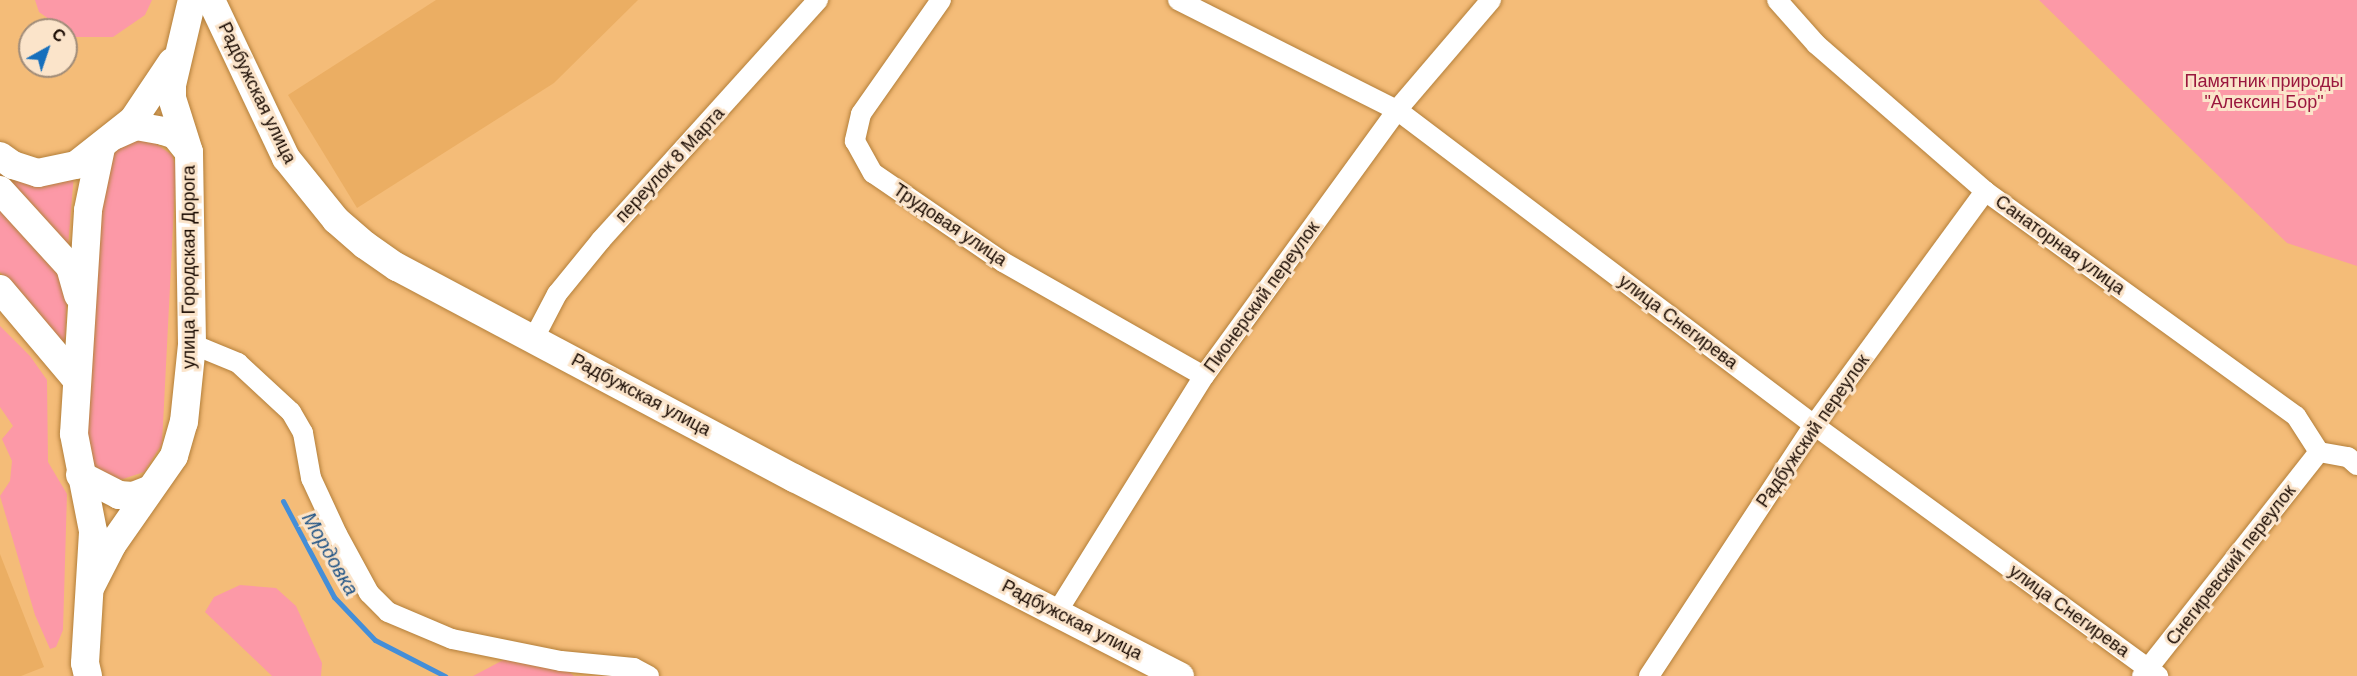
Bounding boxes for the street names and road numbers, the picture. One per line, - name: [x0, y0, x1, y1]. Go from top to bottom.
- street label: Радбужская улица: [213, 19, 301, 167]
- street label: переулок 8 Марта: [611, 103, 729, 227]
- street label: улица Городская Дорога: [178, 165, 200, 369]
- street label: Трудовая улица: [889, 179, 1011, 271]
- street label: Санаторная улица: [1991, 191, 2129, 299]
- street label: Пионерский переулок: [1200, 217, 1324, 377]
- street label: улица Снегирева: [1614, 270, 1742, 374]
- street label: Радбужская улица: [568, 349, 714, 441]
- street label: Радбужский переулок: [1752, 350, 1874, 512]
- street label: Снегиревский переулок: [2162, 480, 2300, 650]
- street label: улица Снегирева: [2005, 560, 2133, 662]
- street label: Радбужская улица: [998, 575, 1146, 665]

